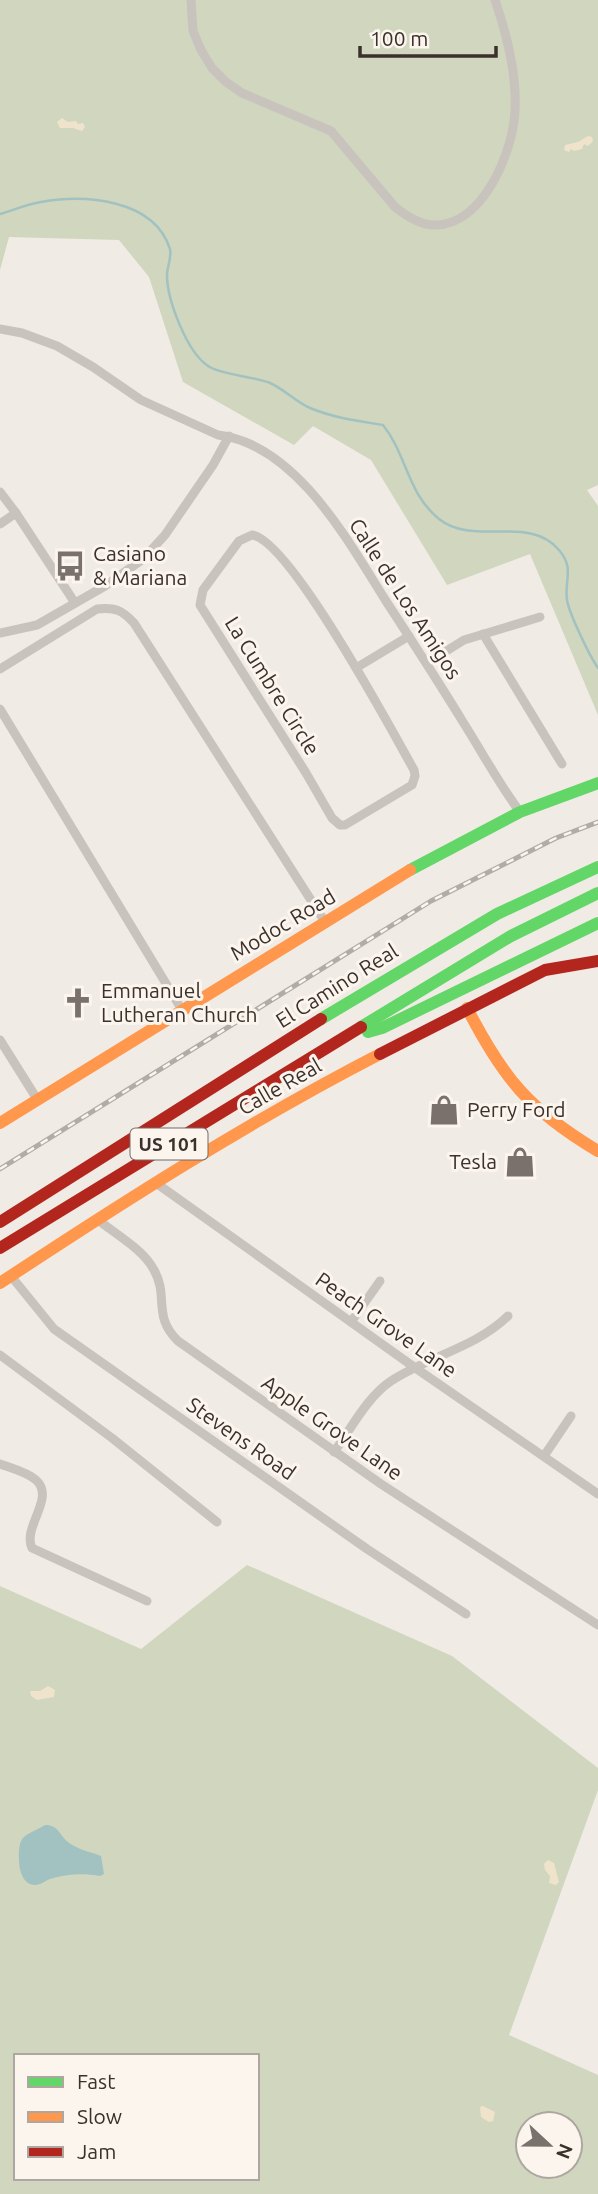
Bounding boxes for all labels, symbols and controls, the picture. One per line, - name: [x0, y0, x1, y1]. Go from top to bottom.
- scale bar: [360, 14, 496, 58]
- text: 100 m: [370, 26, 428, 50]
- street label: Calle de Los Amigos: [345, 513, 467, 683]
- place label: Casiano & Mariana: [93, 541, 187, 589]
- bus stop icon: Casiano & Mariana: [53, 549, 87, 583]
- street label: La Cumbre Circle: [221, 612, 325, 759]
- street label: Modoc Road: [226, 883, 339, 965]
- street label: El Camino Real: [271, 938, 402, 1032]
- place label: Emmanuel Lutheran Church: [101, 978, 258, 1026]
- church icon: Emmanuel Lutheran Church: [61, 986, 95, 1020]
- street label: Calle Real: [234, 1053, 325, 1120]
- shop icon: Perry Ford: [427, 1093, 461, 1127]
- place label: Perry Ford: [467, 1097, 566, 1121]
- road number: US 101: [130, 1128, 208, 1160]
- shop icon: Tesla: [503, 1145, 537, 1179]
- place label: Tesla: [449, 1149, 497, 1173]
- street label: Peach Grove Lane: [311, 1266, 462, 1382]
- street label: Apple Grove Lane: [258, 1370, 407, 1485]
- street label: Stevens Road: [183, 1392, 300, 1484]
- legend: [14, 2054, 259, 2180]
- text: Fast: [77, 2069, 115, 2093]
- text: Slow: [77, 2104, 122, 2128]
- north arrow: [514, 2110, 584, 2180]
- text: Jam: [77, 2139, 116, 2163]
- text: N: [552, 2141, 578, 2162]

